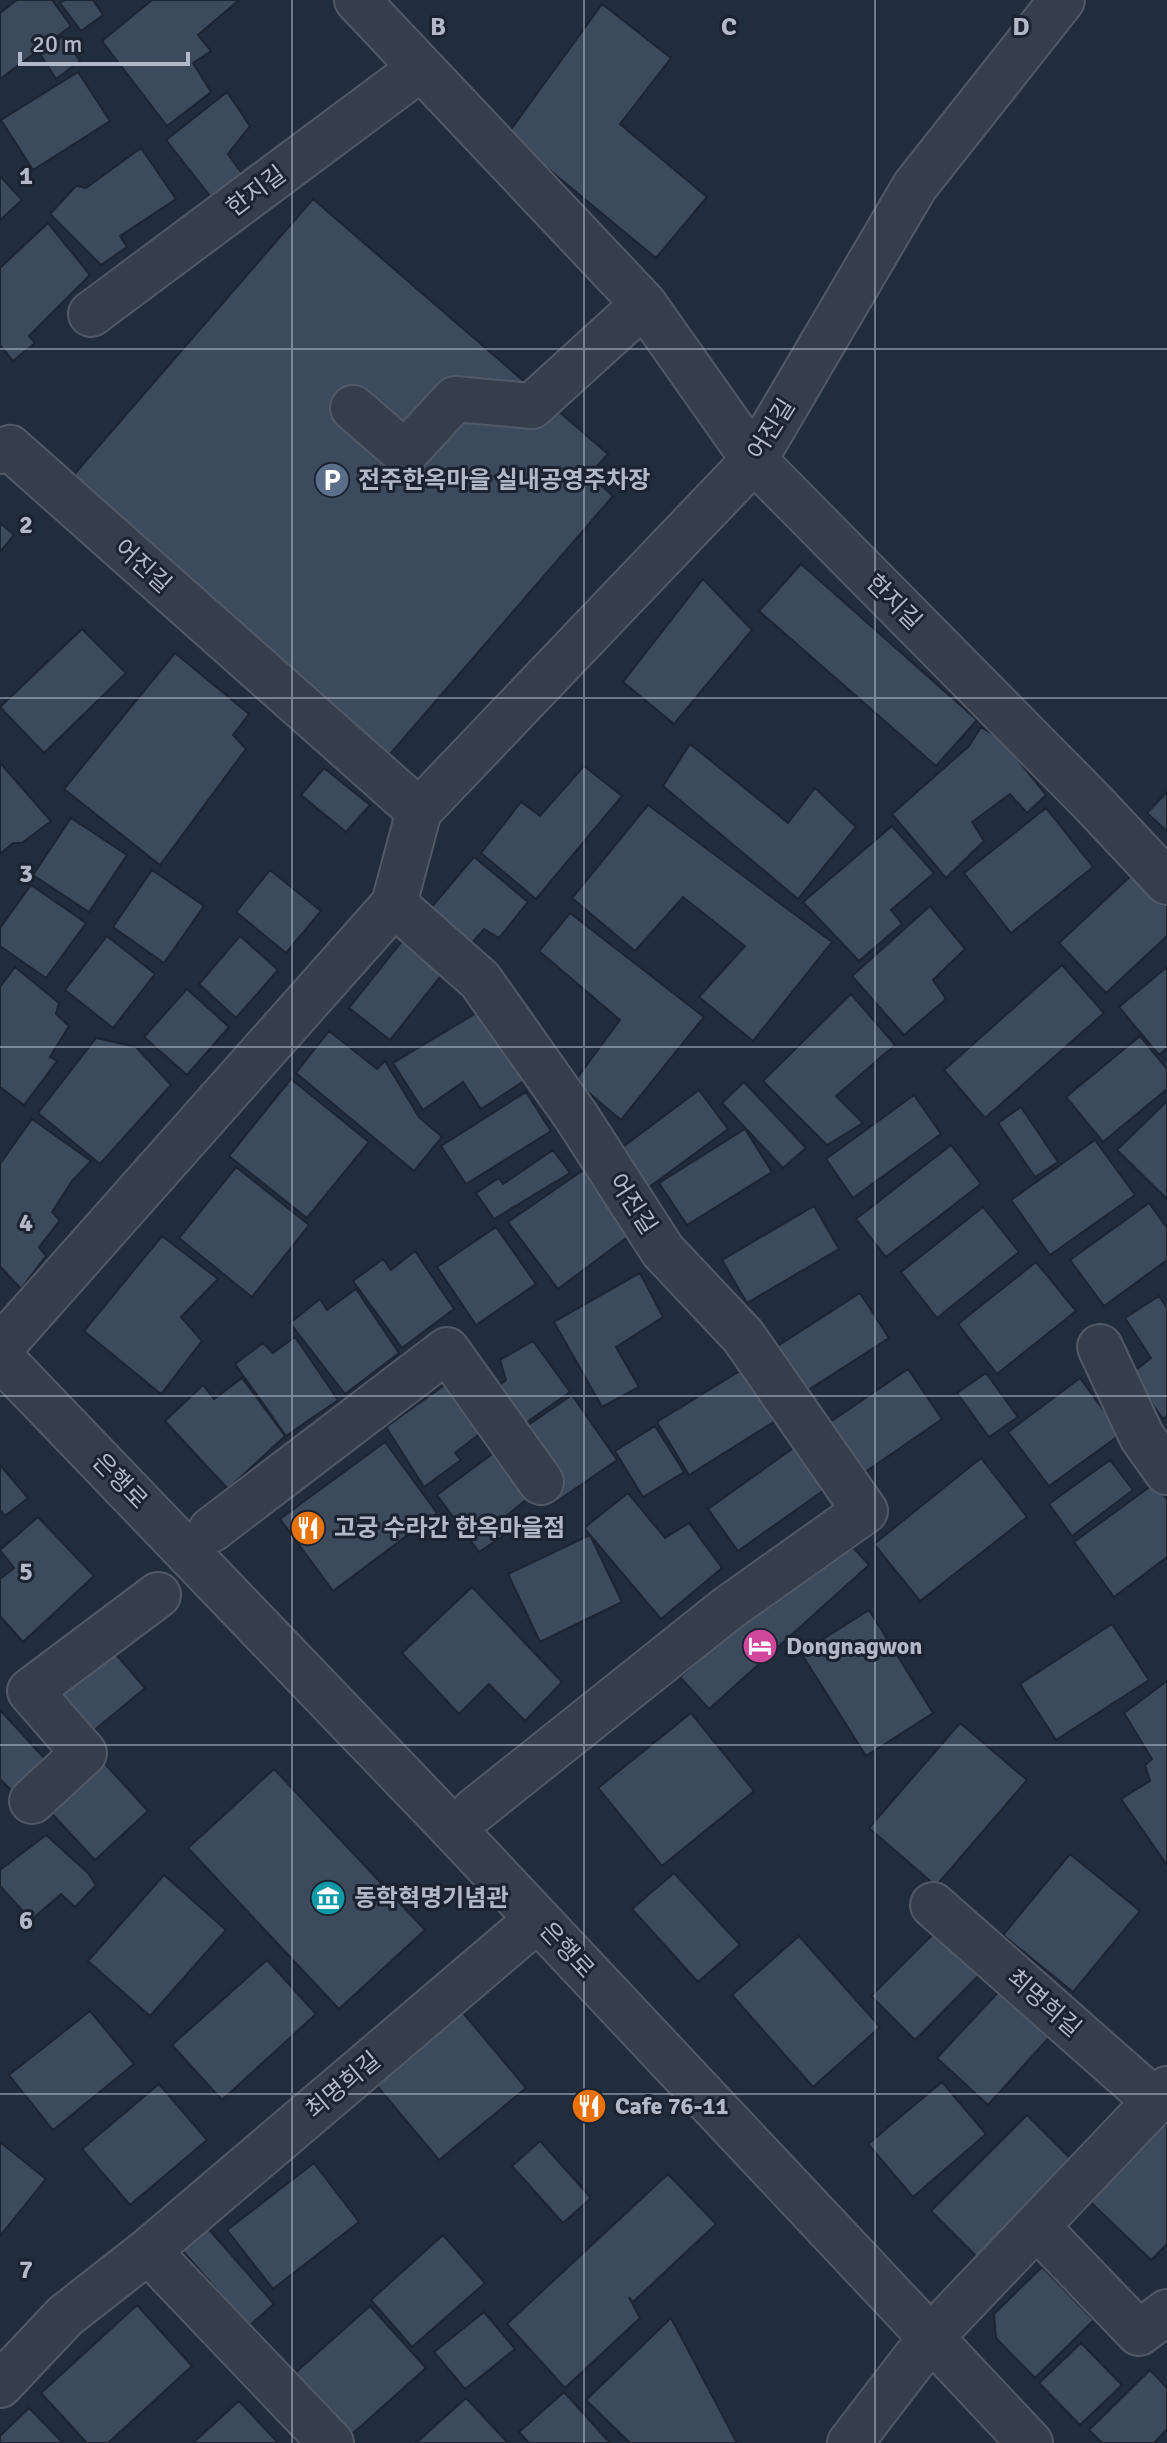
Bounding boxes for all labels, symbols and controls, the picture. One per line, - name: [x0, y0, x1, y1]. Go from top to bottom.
- text: B: [430, 11, 446, 43]
- text: C: [721, 11, 737, 43]
- text: D: [1012, 11, 1030, 43]
- scale bar: [20, 16, 188, 66]
- text: 20 m: [32, 29, 82, 59]
- street label: 한지길: [221, 159, 291, 223]
- text: 1: [19, 160, 33, 192]
- street label: 어진길: [741, 393, 801, 465]
- parking icon: 전주한옥마을 실내공영주차장: [313, 461, 351, 499]
- place label: 전주한옥마을 실내공영주차장: [358, 465, 650, 495]
- text: 2: [19, 509, 33, 541]
- street label: 어진길: [108, 533, 178, 599]
- street label: 한지길: [860, 568, 928, 636]
- text: 3: [19, 858, 33, 890]
- street label: 어진길: [602, 1168, 664, 1240]
- text: 4: [19, 1207, 33, 1239]
- street label: 은행로: [86, 1447, 154, 1515]
- restaurant icon: 고궁 수라간 한옥마을점: [289, 1509, 327, 1547]
- place label: 고궁 수라간 한옥마을점: [334, 1513, 565, 1543]
- text: 5: [19, 1556, 33, 1588]
- hotel icon: Dongnagwon: [741, 1627, 779, 1665]
- place label: Dongnagwon: [786, 1631, 922, 1661]
- museum icon: 동학혁명기념관: [309, 1879, 347, 1917]
- place label: 동학혁명기념관: [354, 1883, 509, 1913]
- text: 6: [19, 1905, 33, 1937]
- street label: 은행로: [533, 1916, 601, 1984]
- street label: 최명희길: [1001, 1963, 1087, 2043]
- street label: 최명희길: [300, 2045, 386, 2125]
- restaurant icon: Cafe 76-11: [570, 2087, 608, 2125]
- place label: Cafe 76-11: [615, 2091, 729, 2121]
- text: 7: [19, 2254, 33, 2286]

